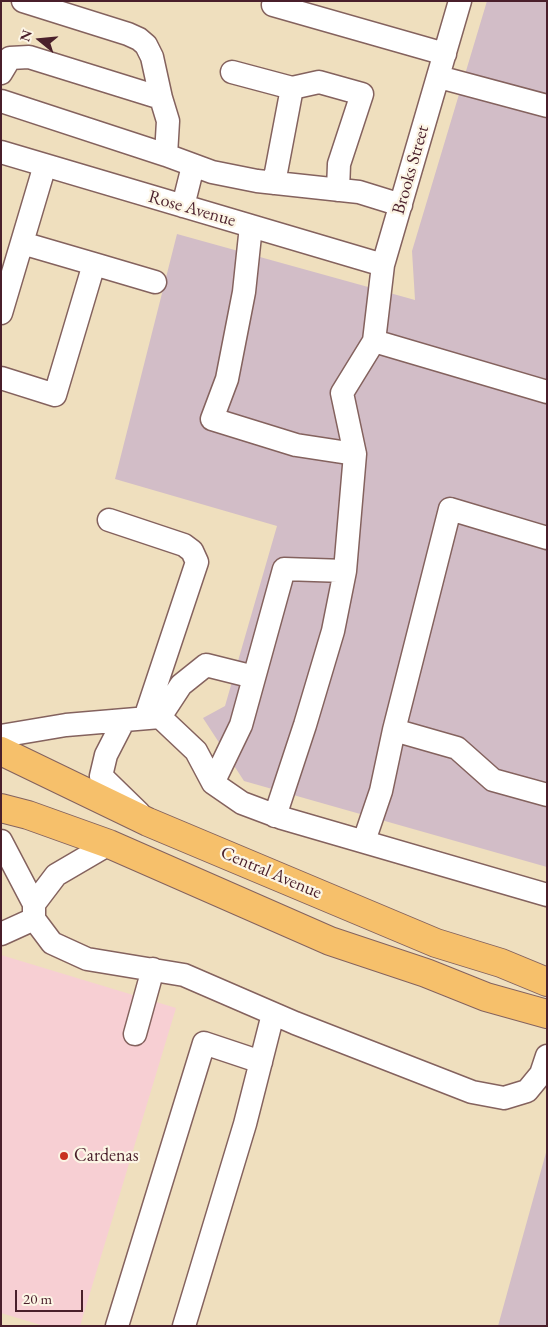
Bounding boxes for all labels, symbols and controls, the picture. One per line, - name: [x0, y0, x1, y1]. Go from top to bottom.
- north arrow: [15, 15, 65, 65]
- text: N: [15, 28, 36, 44]
- street label: Brooks Street: [388, 123, 434, 217]
- street label: Rose Avenue: [146, 186, 238, 232]
- street label: Central Avenue: [217, 842, 325, 904]
- place label: Cardenas: [74, 1145, 139, 1167]
- marker: Cardenas: [58, 1150, 70, 1162]
- scale bar: [18, 1280, 85, 1312]
- text: 20 m: [23, 1289, 52, 1308]

